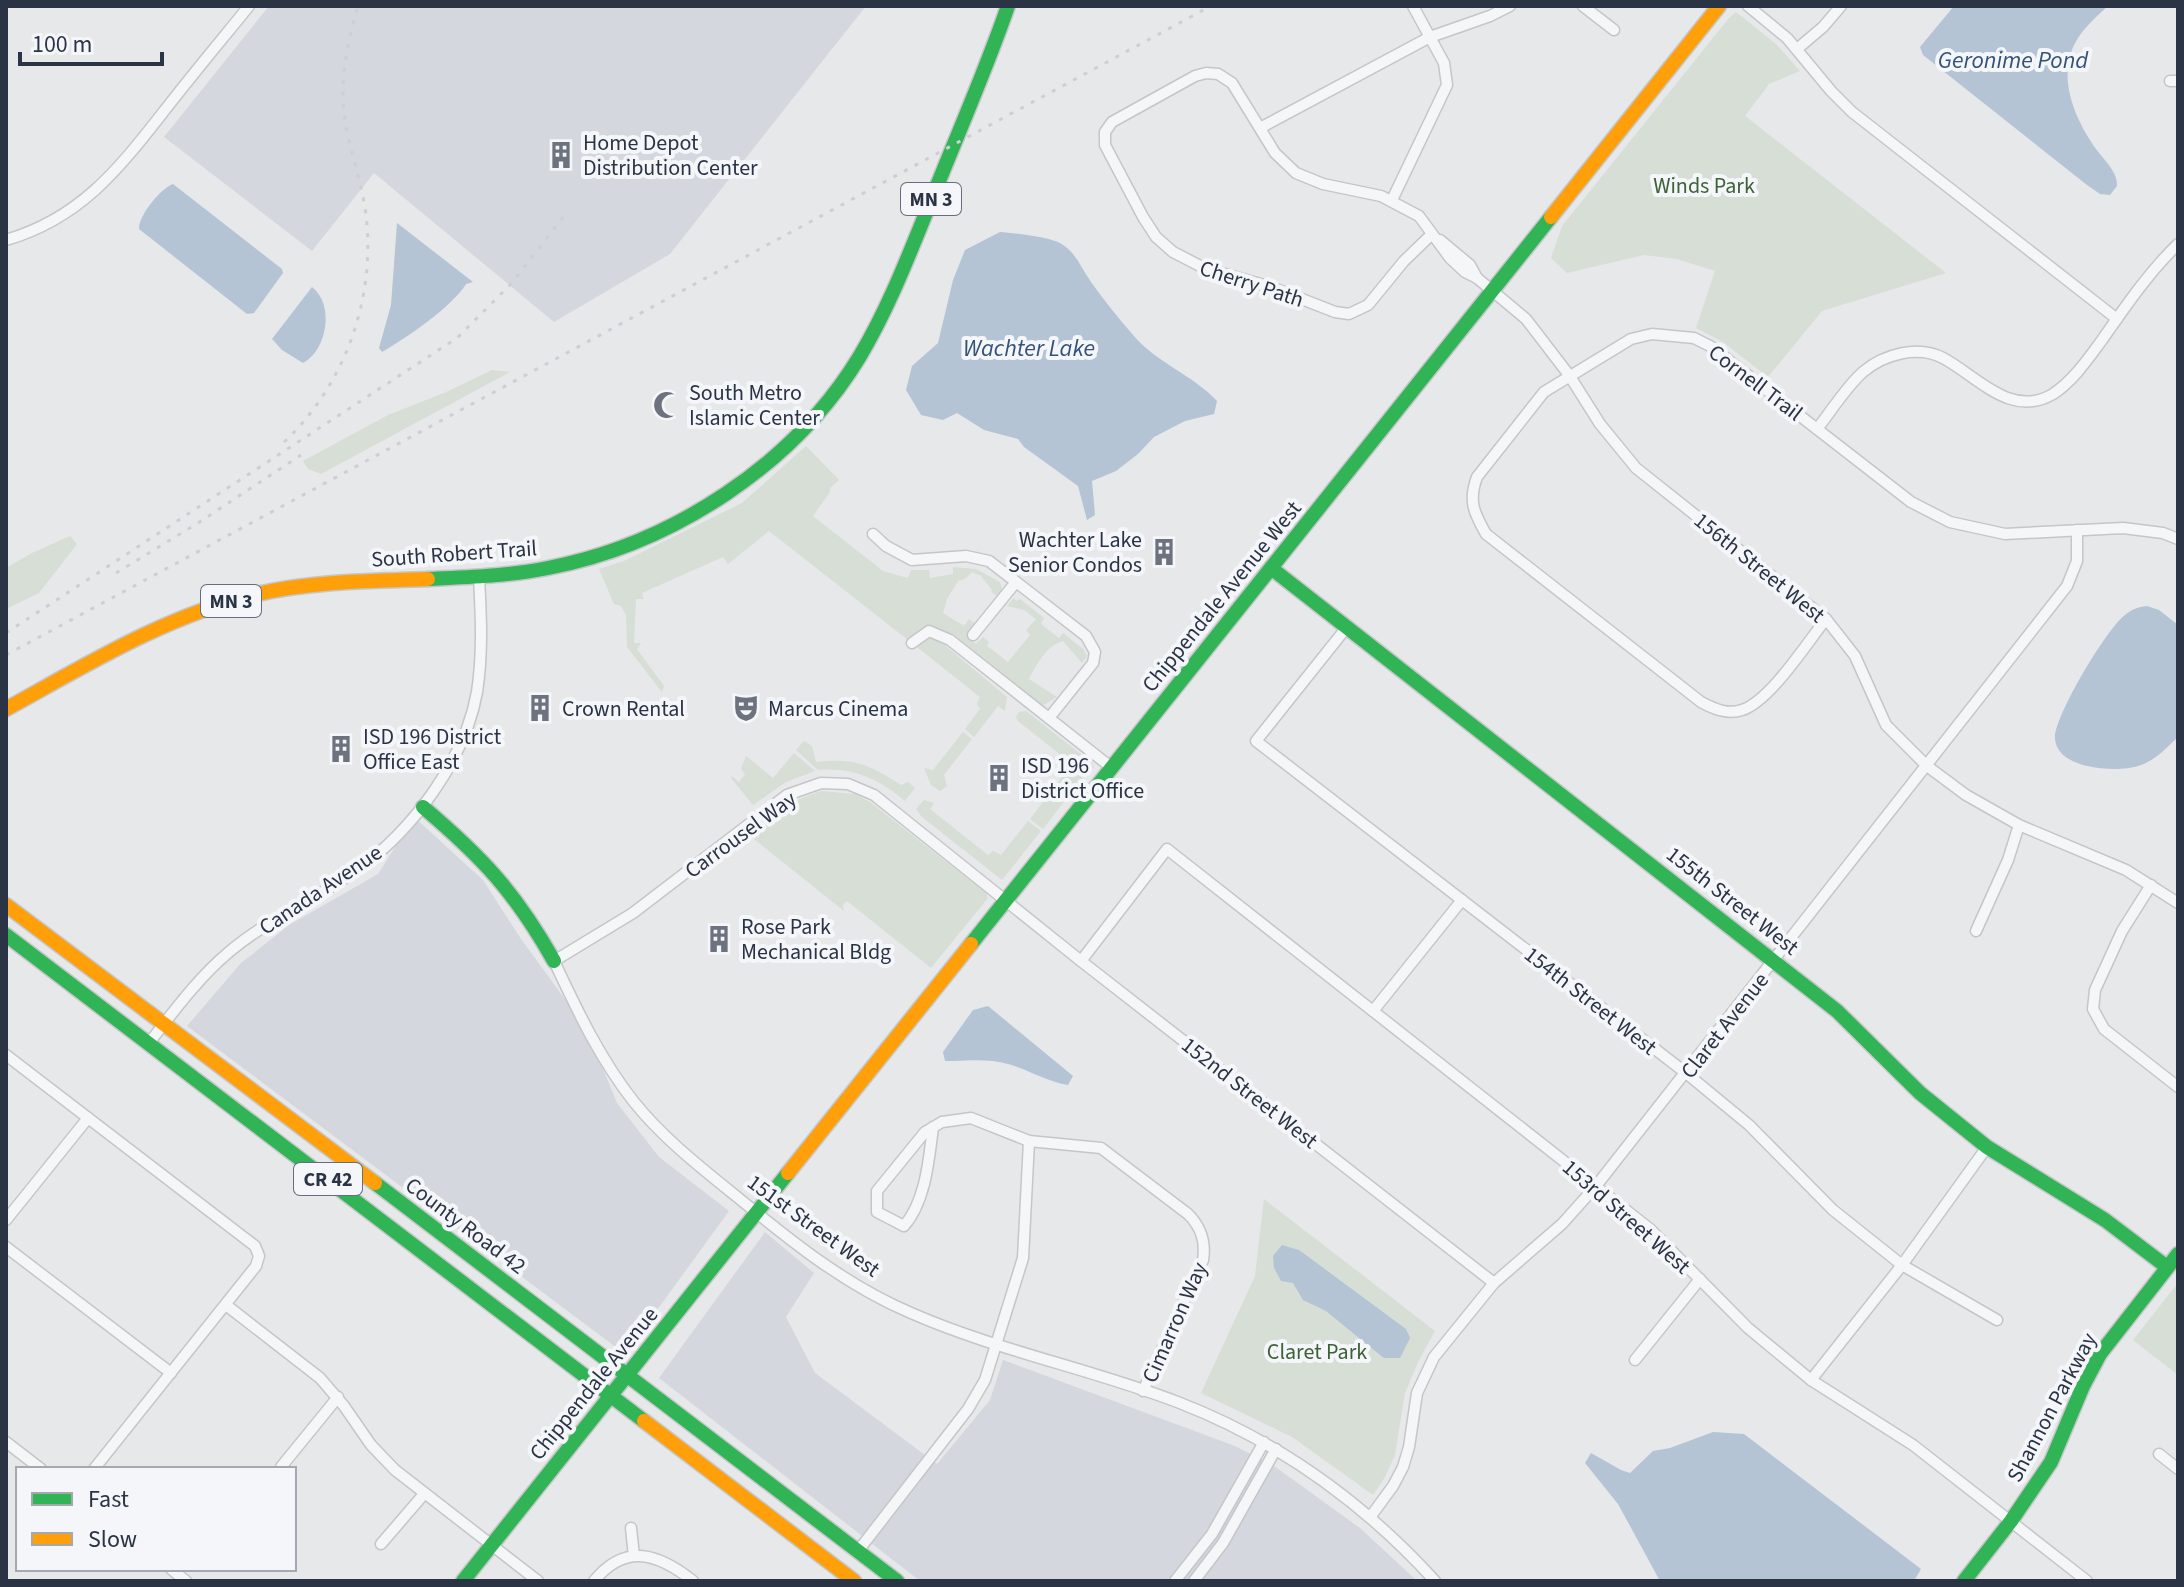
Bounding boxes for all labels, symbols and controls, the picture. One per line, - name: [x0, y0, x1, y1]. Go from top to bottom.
- scale bar: [20, 16, 162, 66]
- text: 100 m: [32, 27, 92, 62]
- water label: Geronime Pond: [1938, 43, 2089, 78]
- place label: Home Depot Distribution Center: [583, 127, 758, 184]
- building icon: Home Depot Distribution Center: [546, 140, 576, 170]
- park label: Winds Park: [1653, 170, 1755, 202]
- road number: MN 3: [901, 183, 961, 215]
- street label: Cherry Path: [1196, 252, 1308, 316]
- water label: Wachter Lake: [963, 331, 1095, 366]
- street label: Cornell Trail: [1702, 337, 1809, 429]
- place label: South Metro Islamic Center: [689, 377, 820, 434]
- mosque icon: South Metro Islamic Center: [652, 390, 682, 420]
- street label: Chippendale Avenue West: [1134, 494, 1310, 699]
- street label: 156th Street West: [1687, 505, 1832, 631]
- place label: Wachter Lake Senior Condos: [1008, 524, 1142, 581]
- street label: South Robert Trail: [370, 532, 538, 576]
- building icon: Wachter Lake Senior Condos: [1149, 537, 1179, 567]
- road number: MN 3: [201, 585, 261, 617]
- building icon: Crown Rental: [525, 693, 555, 723]
- place label: Crown Rental: [562, 693, 685, 725]
- theatre icon: Marcus Cinema: [731, 693, 761, 723]
- place label: Marcus Cinema: [768, 693, 908, 725]
- place label: ISD 196 District Office East: [363, 721, 502, 778]
- building icon: ISD 196 District Office East: [326, 734, 356, 764]
- place label: ISD 196 District Office: [1021, 750, 1144, 807]
- building icon: ISD 196 District Office: [984, 763, 1014, 793]
- street label: Carrousel Way: [678, 783, 804, 886]
- street label: Canada Avenue: [253, 837, 389, 943]
- street label: 155th Street West: [1659, 839, 1806, 963]
- place label: Rose Park Mechanical Bldg: [741, 911, 891, 968]
- building icon: Rose Park Mechanical Bldg: [704, 924, 734, 954]
- street label: 154th Street West: [1517, 939, 1664, 1063]
- street label: Claret Avenue: [1673, 966, 1777, 1086]
- street label: 152nd Street West: [1174, 1029, 1325, 1157]
- street label: 153rd Street West: [1555, 1152, 1698, 1282]
- road number: CR 42: [294, 1163, 362, 1195]
- street label: 151st Street West: [740, 1167, 887, 1285]
- street label: County Road 42: [398, 1170, 533, 1282]
- street label: Cimarron Way: [1134, 1256, 1216, 1388]
- street label: Chippendale Avenue: [522, 1300, 666, 1467]
- street label: Shannon Parkway: [1999, 1326, 2105, 1488]
- park label: Claret Park: [1267, 1336, 1367, 1368]
- legend: [16, 1467, 296, 1571]
- text: Fast: [88, 1482, 129, 1517]
- text: Slow: [88, 1522, 137, 1557]

